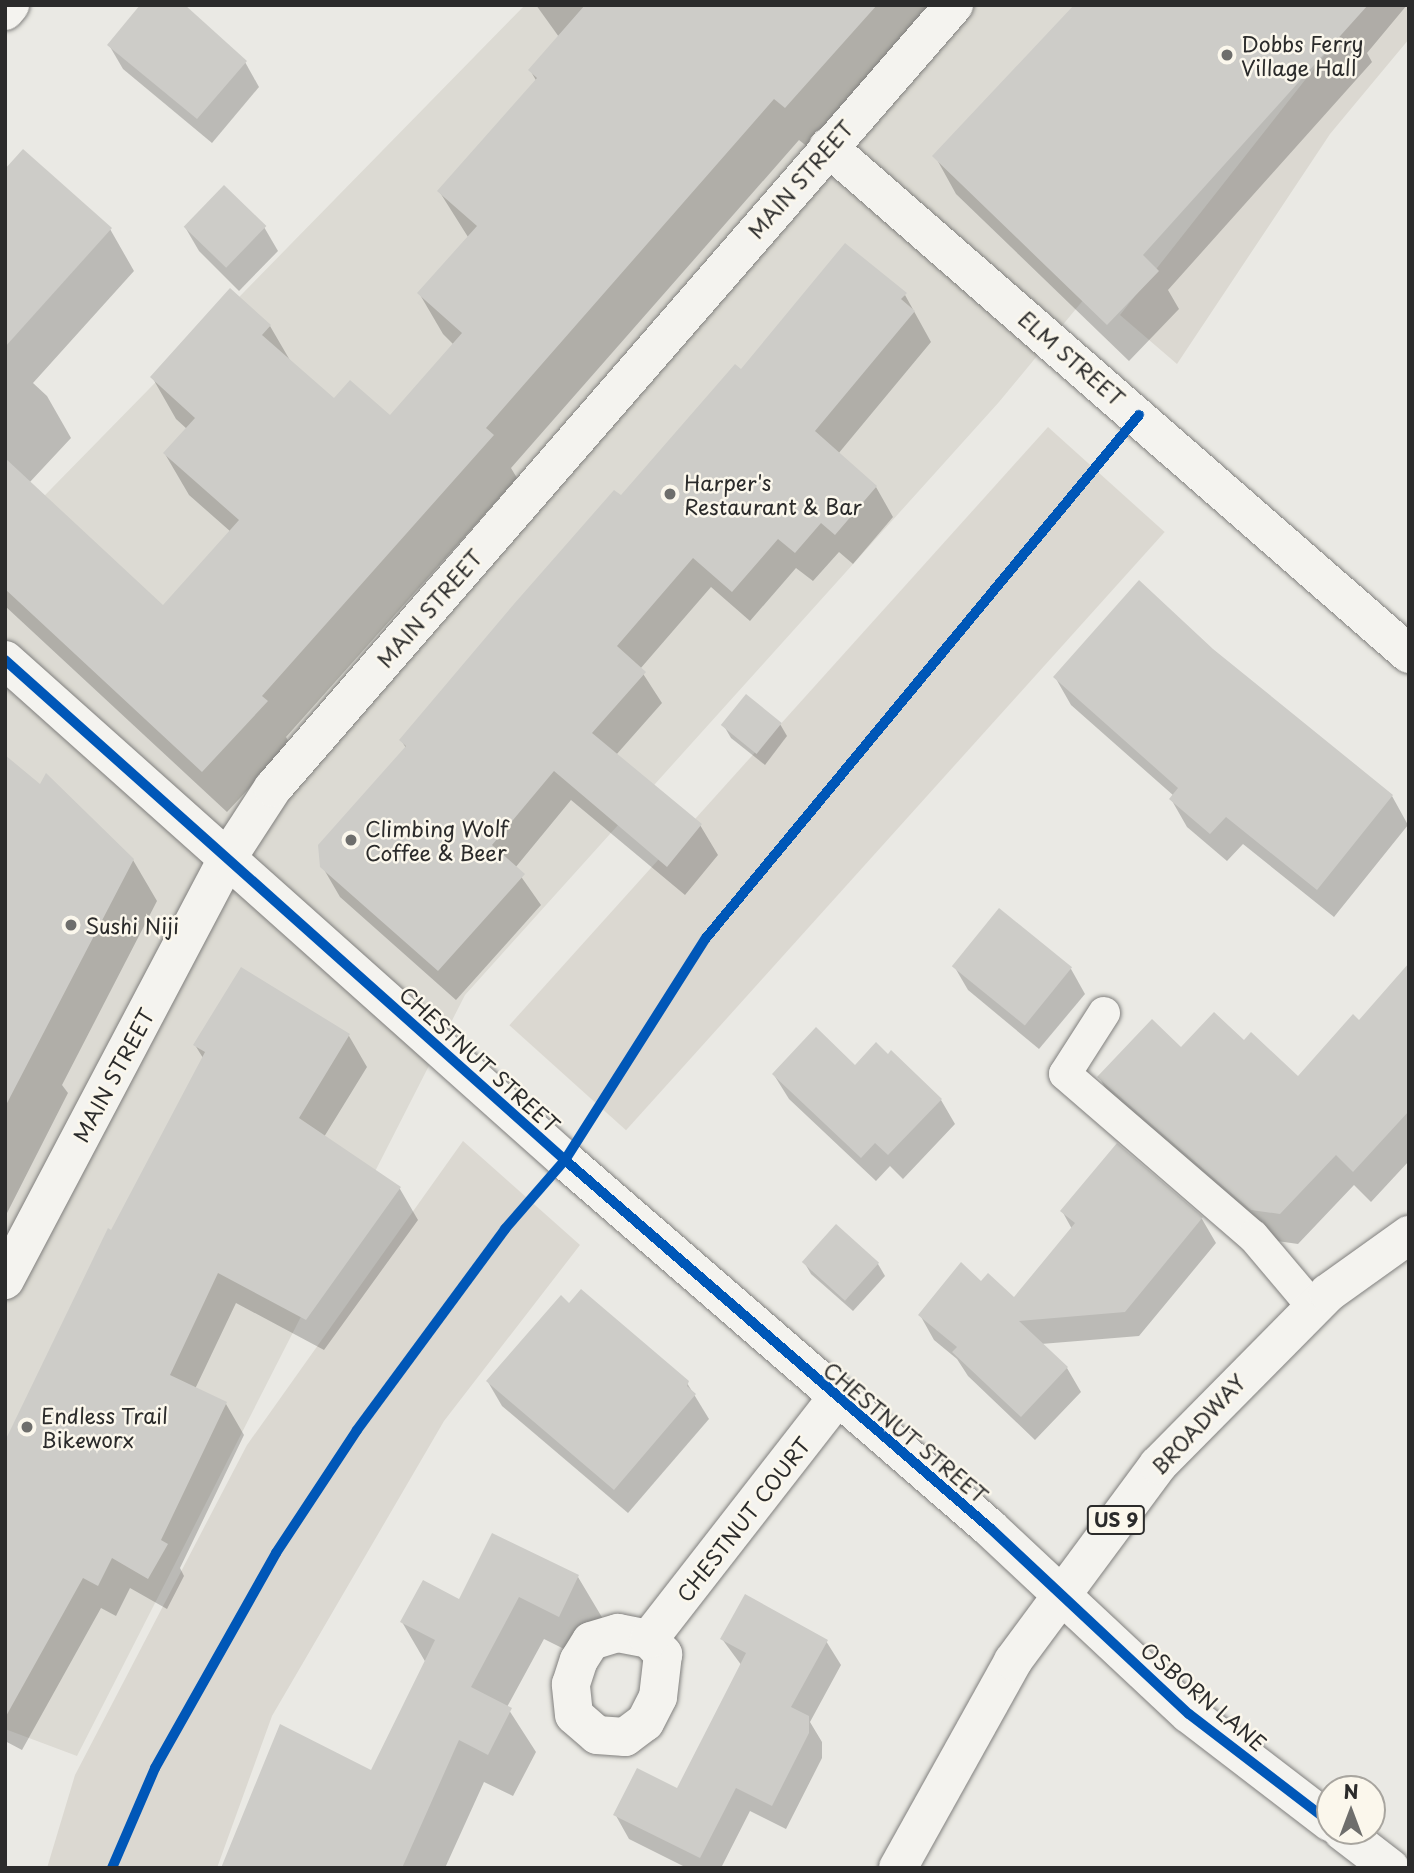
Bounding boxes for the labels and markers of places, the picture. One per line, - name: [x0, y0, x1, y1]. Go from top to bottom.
- place label: Dobbs Ferry Village Hall: [1241, 30, 1365, 80]
- marker: Dobbs Ferry Village Hall: [1219, 47, 1235, 63]
- place label: Harper's Restaurant & Bar: [684, 469, 862, 519]
- marker: Harper's Restaurant & Bar: [662, 486, 678, 502]
- place label: Climbing Wolf Coffee & Beer: [365, 815, 509, 865]
- marker: Climbing Wolf Coffee & Beer: [343, 832, 359, 848]
- place label: Sushi Niji: [85, 912, 179, 938]
- marker: Sushi Niji: [63, 917, 79, 933]
- place label: Endless Trail Bikeworx: [41, 1402, 169, 1452]
- marker: Endless Trail Bikeworx: [19, 1419, 35, 1435]

